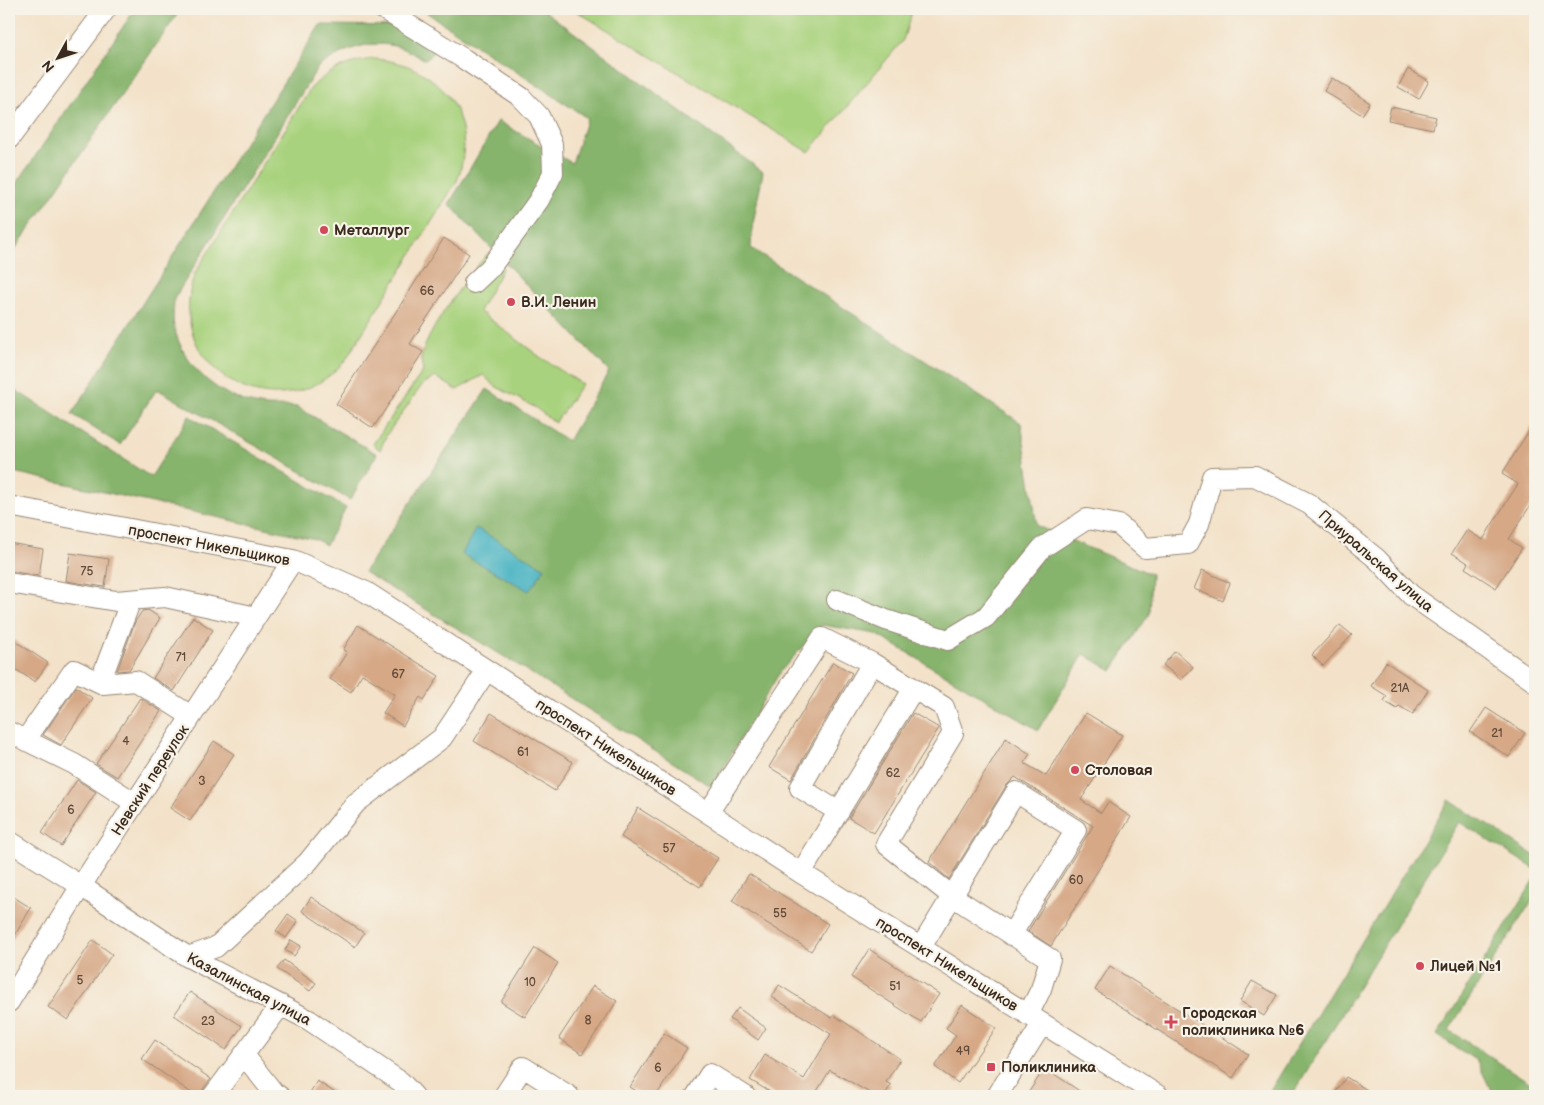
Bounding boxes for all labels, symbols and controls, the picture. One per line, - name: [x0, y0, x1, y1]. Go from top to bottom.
- north arrow: [32, 32, 82, 82]
- text: N: [39, 57, 58, 76]
- place label: Металлург: [334, 221, 409, 240]
- marker: Металлург: [318, 224, 330, 236]
- house number: 66: [420, 284, 434, 299]
- place label: В.И. Ленин: [521, 293, 596, 312]
- marker: В.И. Ленин: [505, 296, 517, 308]
- street label: Приуральская улица: [1314, 506, 1437, 617]
- street label: проспект Никельщиков: [126, 520, 291, 571]
- house number: 75: [81, 564, 94, 579]
- house number: 71: [176, 650, 186, 665]
- house number: 67: [391, 667, 405, 682]
- house number: 21А: [1391, 681, 1410, 696]
- street label: проспект Никельщиков: [532, 695, 680, 800]
- street label: Невский переулок: [107, 721, 193, 839]
- house number: 21: [1491, 726, 1503, 741]
- house number: 4: [122, 734, 130, 749]
- house number: 61: [517, 745, 529, 760]
- place label: Столовая: [1085, 761, 1153, 780]
- marker: Столовая: [1069, 764, 1081, 776]
- house number: 62: [886, 766, 900, 781]
- house number: 3: [198, 774, 206, 789]
- house number: 6: [67, 803, 75, 818]
- house number: 57: [663, 841, 675, 856]
- house number: 60: [1069, 873, 1083, 888]
- house number: 55: [773, 906, 787, 921]
- street label: проспект Никельщиков: [872, 913, 1022, 1016]
- street label: Казалинская улица: [183, 949, 314, 1030]
- place label: Лицей №1: [1429, 957, 1501, 976]
- marker: Лицей №1: [1414, 960, 1426, 972]
- house number: 5: [77, 973, 84, 988]
- house number: 10: [524, 975, 536, 990]
- house number: 51: [889, 979, 901, 994]
- place label: Городская поликлиника №6: [1182, 1004, 1304, 1040]
- house number: 8: [585, 1013, 592, 1028]
- house number: 23: [201, 1014, 215, 1029]
- marker: Городская поликлиника №6: [1164, 1015, 1178, 1029]
- house number: 49: [956, 1044, 970, 1059]
- place label: Поликлиника: [1001, 1058, 1096, 1077]
- house number: 6: [654, 1061, 662, 1076]
- marker: Поликлиника: [985, 1061, 997, 1073]

